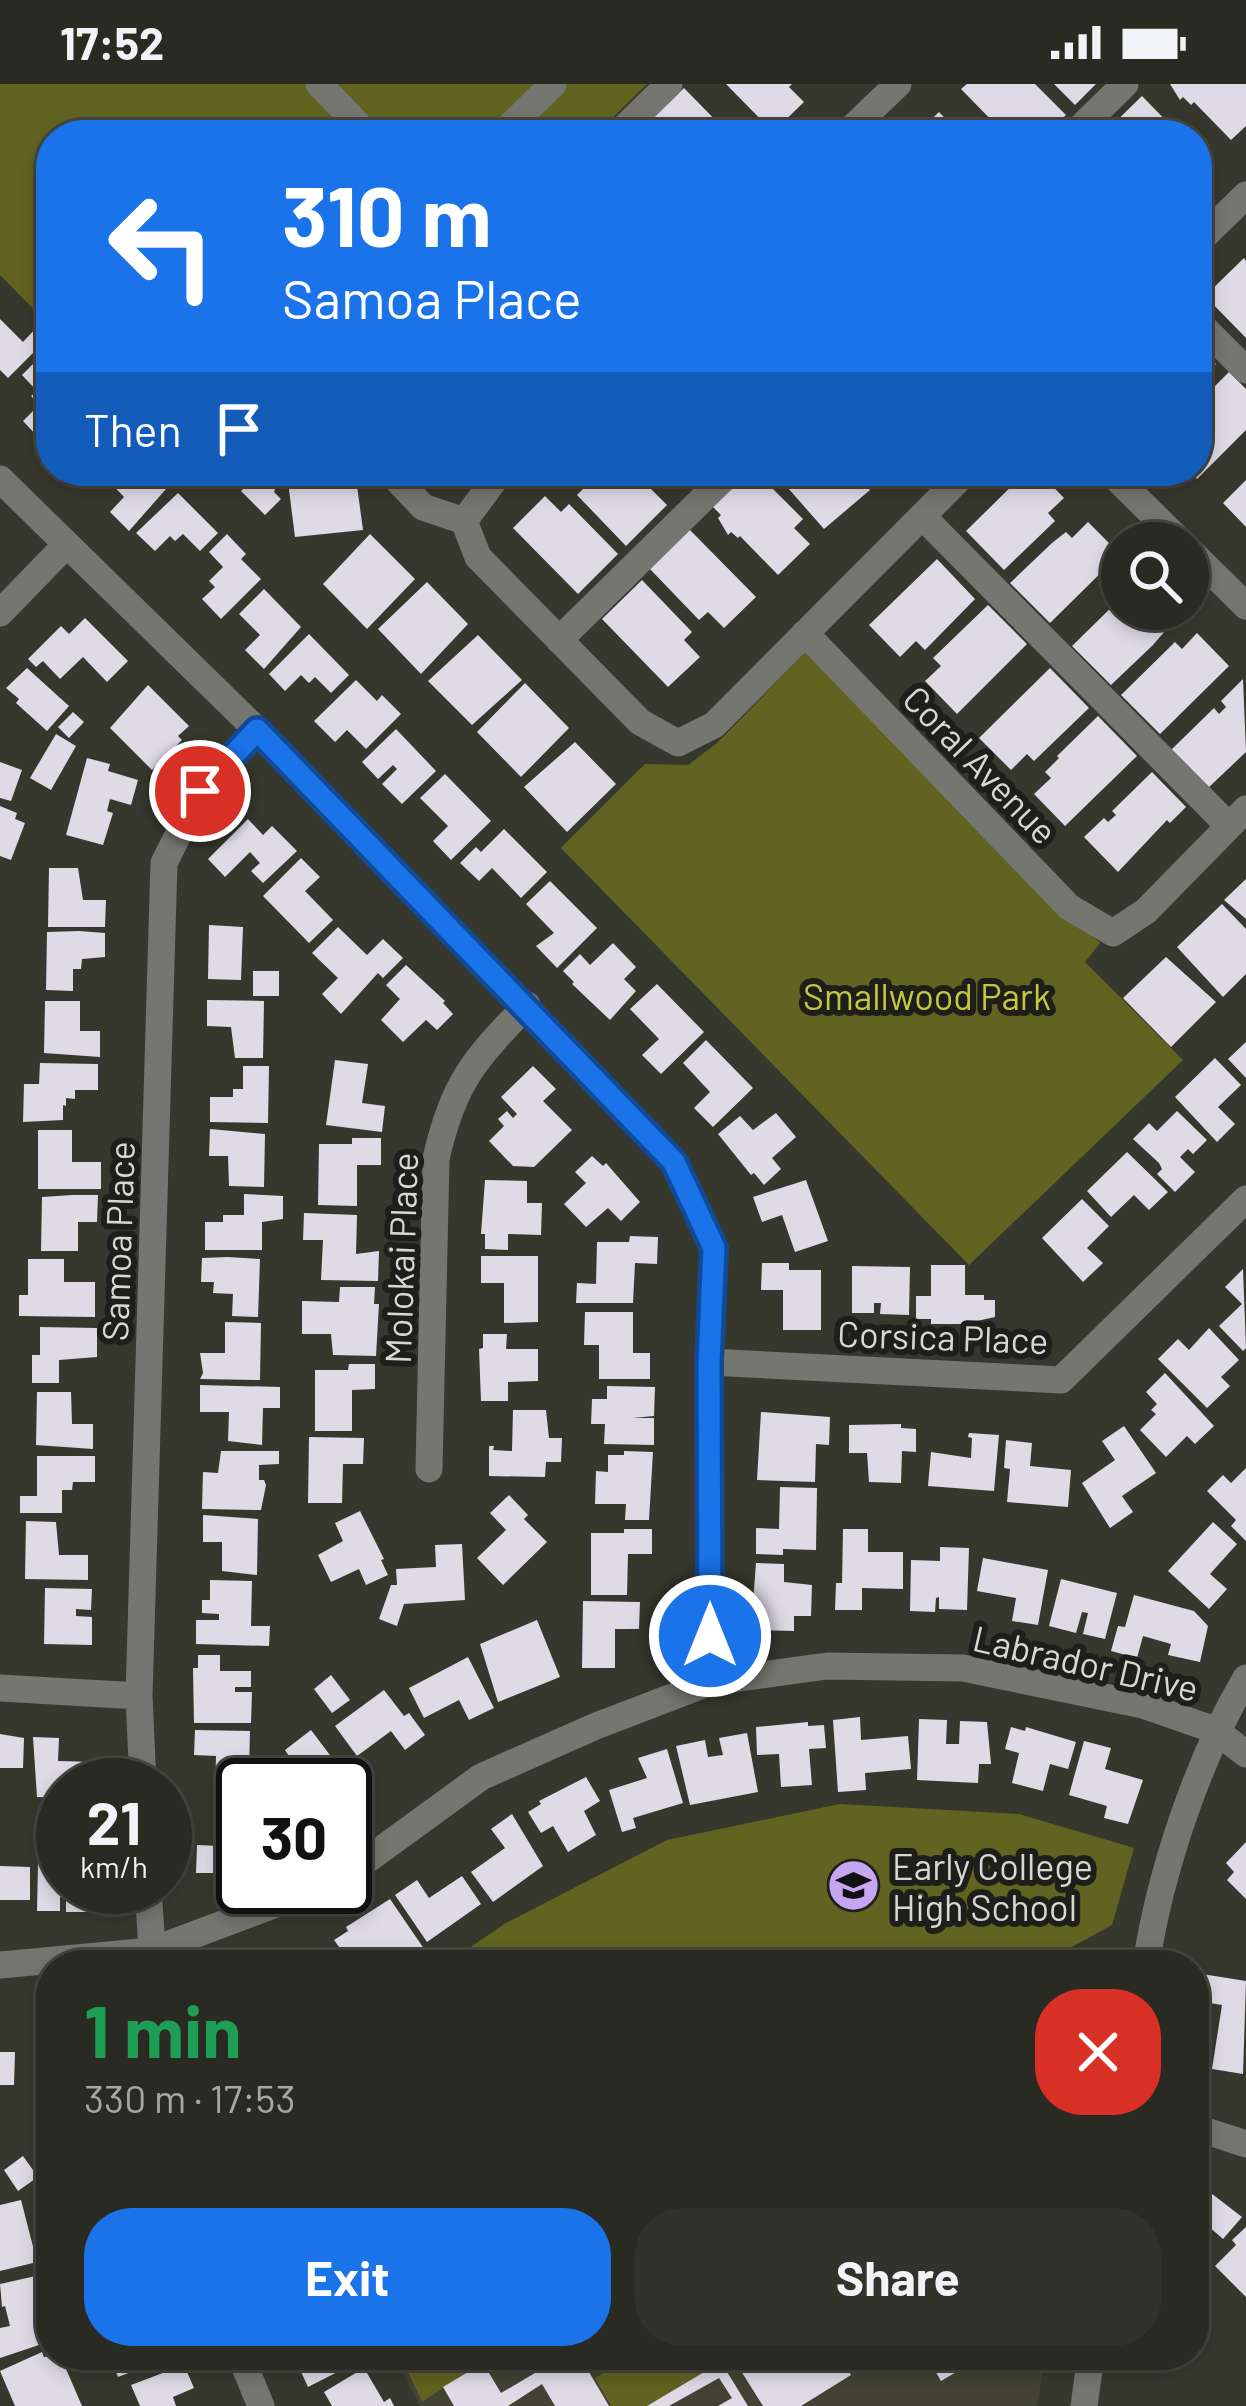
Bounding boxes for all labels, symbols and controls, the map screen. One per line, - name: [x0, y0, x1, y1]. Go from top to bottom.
- text: 17:52: [60, 15, 164, 69]
- text: 310 m: [282, 163, 492, 264]
- icon: left: [84, 168, 240, 324]
- text: Samoa Place: [282, 265, 582, 330]
- icon: arrive: [206, 396, 272, 462]
- text: Then: [84, 402, 182, 456]
- map controls: [1101, 522, 1209, 630]
- button: search: [1101, 522, 1209, 630]
- street label: Coral Avenue: [895, 676, 1067, 852]
- pin: [149, 740, 251, 842]
- icon: arrive: [167, 758, 233, 824]
- park label: Smallwood Park: [803, 974, 1051, 1017]
- street label: Samoa Place: [92, 1140, 142, 1342]
- street label: Molokai Place: [375, 1152, 425, 1364]
- street label: Corsica Place: [837, 1311, 1049, 1361]
- position arrow: [647, 1573, 773, 1699]
- street label: Labrador Drive: [969, 1615, 1203, 1709]
- speed limit sign: 30: [216, 1758, 372, 1914]
- text: 21: [87, 1785, 141, 1857]
- place label: Early College High School: [892, 1844, 1093, 1928]
- text: km/h: [80, 1848, 148, 1884]
- school or university icon: Early College High School: [825, 1858, 881, 1914]
- text: 1 min: [84, 1986, 242, 2072]
- button: close: [1035, 1989, 1161, 2115]
- text: 330 m · 17:53: [84, 2074, 296, 2121]
- button: Exit: [84, 2208, 611, 2346]
- button: Share: [635, 2208, 1161, 2346]

